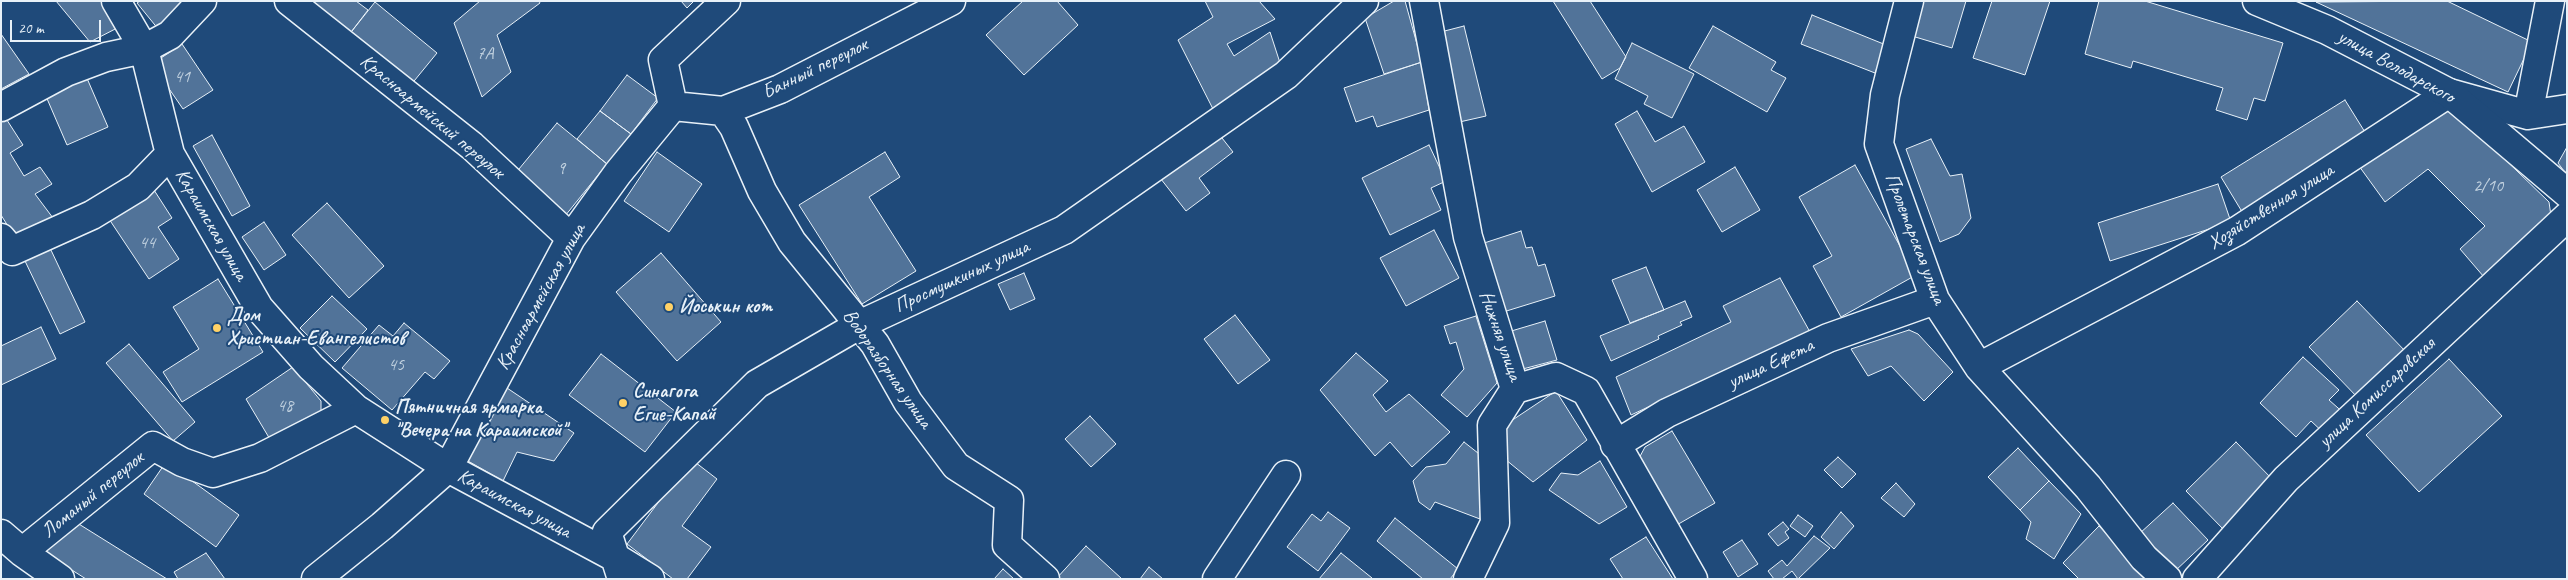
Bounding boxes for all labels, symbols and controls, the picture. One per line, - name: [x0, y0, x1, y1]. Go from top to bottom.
- scale bar: [12, 10, 104, 42]
- text: 20 m: [18, 19, 44, 38]
- street label: улица Володарского: [2333, 25, 2459, 109]
- street label: Банный переулок: [758, 33, 872, 105]
- house number: 7А: [476, 43, 494, 65]
- street label: Красноармейский переулок: [355, 49, 509, 185]
- house number: 41: [174, 66, 190, 88]
- house number: 9: [557, 158, 565, 180]
- street label: Хозяйственная улица: [2204, 159, 2338, 255]
- street label: Караимская улица: [169, 165, 253, 285]
- street label: Пролетарская улица: [1879, 170, 1951, 308]
- house number: 2/10: [2473, 175, 2503, 197]
- street label: Красноармейская улица: [491, 220, 591, 374]
- house number: 44: [139, 232, 155, 254]
- street label: Просмушкиных улица: [891, 235, 1033, 319]
- street label: Нижняя улица: [1473, 288, 1527, 384]
- place label: Йоськин кот: [679, 295, 772, 319]
- marker: Йоськин кот: [663, 301, 675, 313]
- place label: Дом Христиан-Евангелистов: [227, 304, 405, 351]
- street label: Водоразборная улица: [837, 305, 937, 433]
- marker: Дом Христиан-Евангелистов: [211, 322, 223, 334]
- street label: улица Комиссаровская: [2313, 333, 2441, 453]
- street label: улица Ефета: [1724, 334, 1818, 394]
- house number: 45: [388, 354, 404, 376]
- place label: Синагога Егие-Капай: [633, 380, 715, 427]
- house number: 48: [277, 395, 293, 417]
- place label: Пятничная ярмарка "Вечера на Караимской": [395, 396, 566, 443]
- marker: Синагога Егие-Капай: [617, 397, 629, 409]
- marker: Пятничная ярмарка "Вечера на Караимской": [379, 414, 391, 426]
- street label: Ломаный переулок: [37, 446, 149, 544]
- street label: Караимская улица: [453, 464, 575, 544]

